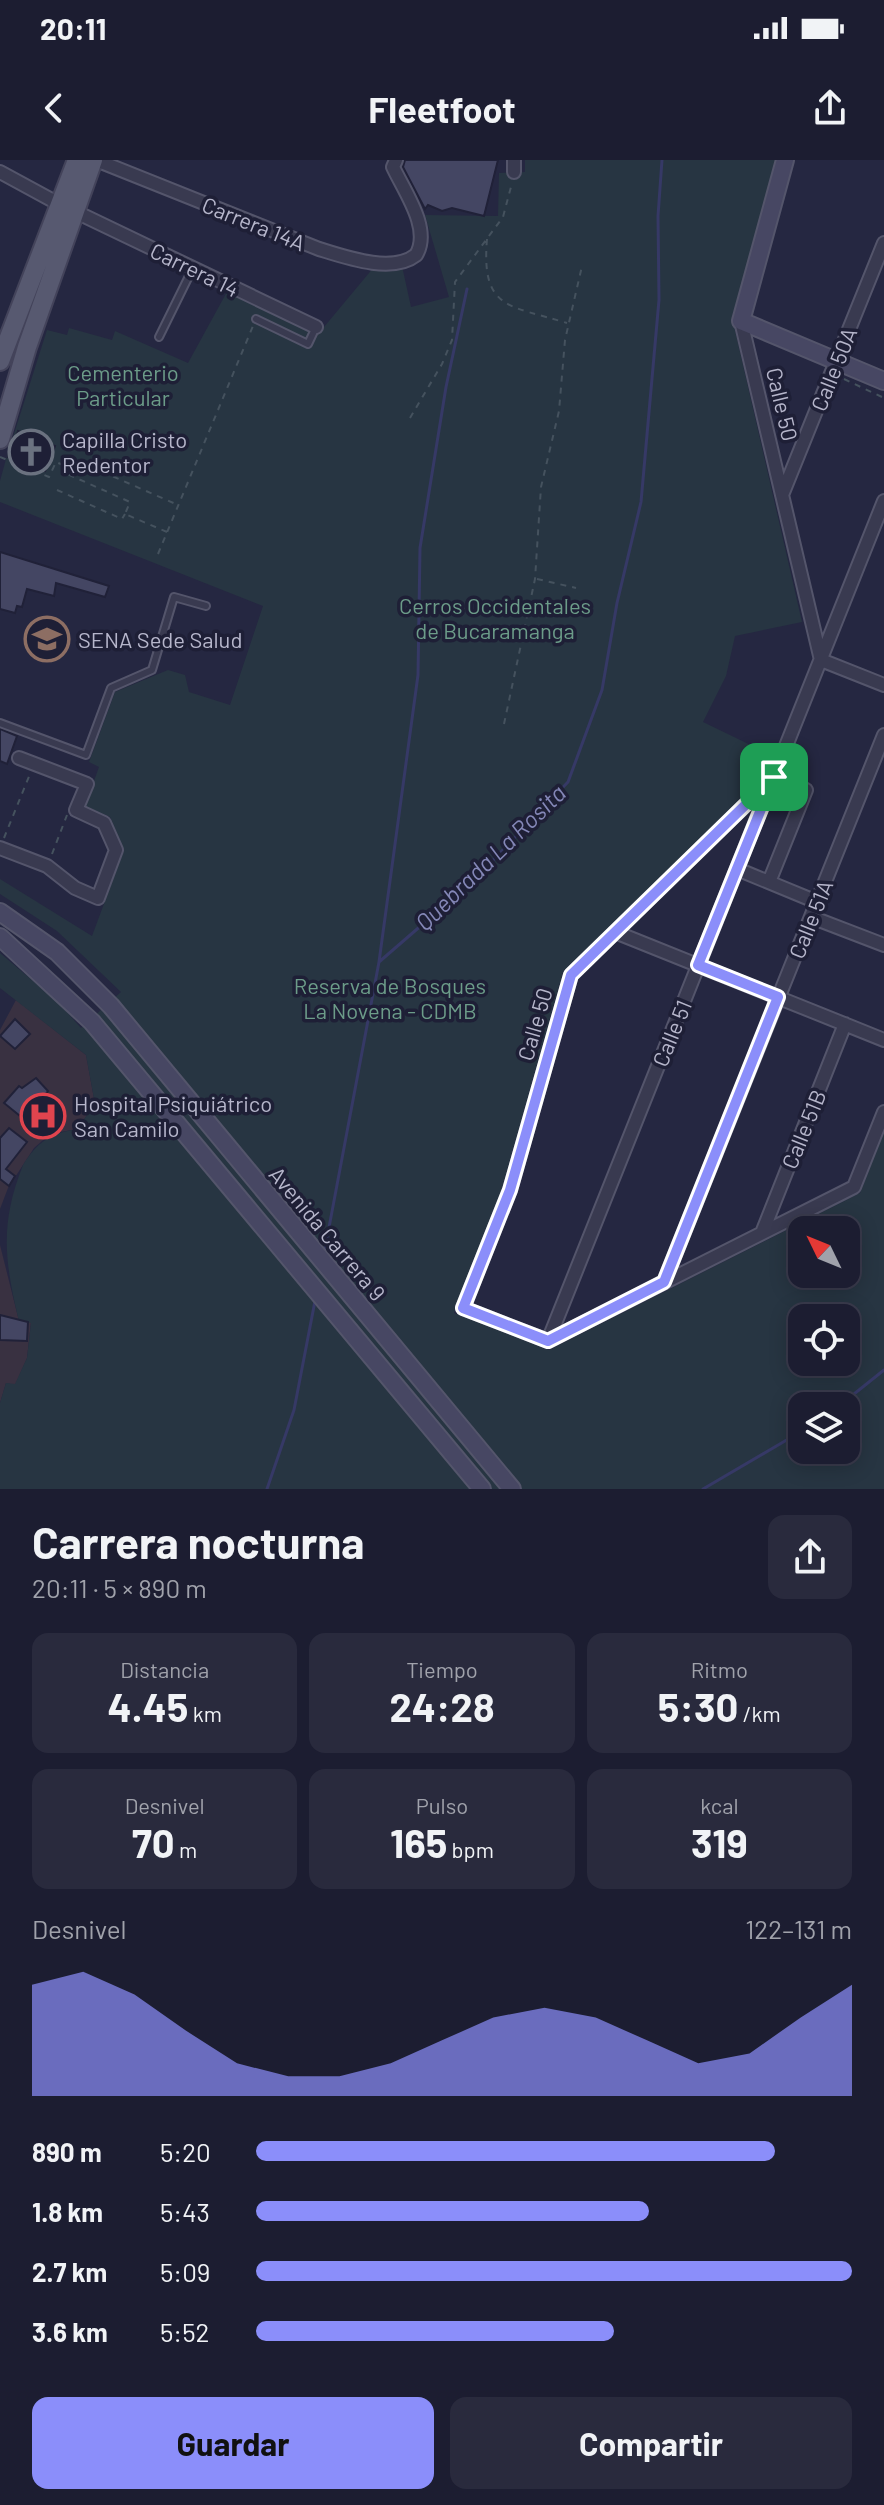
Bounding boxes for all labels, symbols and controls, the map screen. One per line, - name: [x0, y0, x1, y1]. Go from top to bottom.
- text: 20:11: [40, 10, 106, 46]
- icon: back: [32, 86, 76, 130]
- icon: share: [808, 86, 852, 130]
- text: Fleetfoot: [368, 87, 516, 130]
- street label: Carrera 14A: [199, 191, 309, 255]
- street label: Carrera 14: [146, 236, 244, 302]
- street label: Calle 50A: [805, 323, 861, 415]
- park label: Cementerio Particular: [67, 359, 179, 410]
- street label: Calle 50: [762, 365, 804, 443]
- place label: Capilla Cristo Redentor: [62, 426, 187, 477]
- church icon: Capilla Cristo Redentor: [7, 428, 55, 476]
- park label: Cerros Occidentales de Bucaramanga: [399, 592, 591, 643]
- school or university icon: SENA Sede Salud: [23, 615, 71, 663]
- place label: SENA Sede Salud: [78, 626, 242, 652]
- pin: [740, 743, 808, 811]
- icon: arrive: [752, 755, 796, 799]
- water label: Quebrada La Rosita: [409, 778, 571, 936]
- street label: Calle 51A: [783, 876, 837, 962]
- park label: Reserva de Bosques La Novena - CDMB: [294, 972, 486, 1023]
- street label: Calle 50: [511, 985, 557, 1063]
- street label: Calle 51: [646, 996, 696, 1070]
- street label: Calle 51B: [775, 1086, 831, 1172]
- place label: Hospital Psiquiátrico San Camilo: [74, 1090, 272, 1141]
- hospital icon: Hospital Psiquiátrico San Camilo: [19, 1092, 67, 1140]
- street label: Avenida Carrera 9: [264, 1161, 392, 1305]
- north arrow: [788, 1216, 860, 1288]
- map controls: [788, 1216, 860, 1464]
- button: locate: [788, 1304, 860, 1376]
- button: layers: [788, 1392, 860, 1464]
- text: Carrera nocturna: [32, 1515, 365, 1568]
- button: share: [768, 1515, 852, 1599]
- text: 20:11 · 5 × 890 m: [32, 1572, 207, 1603]
- text: Distancia: [120, 1656, 209, 1682]
- text: Tiempo: [406, 1656, 478, 1682]
- text: Ritmo: [691, 1656, 748, 1682]
- text: 4.45: [107, 1682, 188, 1730]
- text: 24:28: [389, 1682, 495, 1730]
- text: 5:30: [658, 1682, 738, 1730]
- text: km: [188, 1700, 222, 1726]
- text: /km: [738, 1700, 781, 1726]
- text: Desnivel: [125, 1792, 205, 1818]
- text: Pulso: [416, 1792, 468, 1818]
- text: kcal: [700, 1792, 739, 1818]
- text: 70: [132, 1818, 175, 1866]
- text: 165: [390, 1818, 447, 1866]
- text: 319: [691, 1818, 748, 1866]
- text: m: [175, 1836, 197, 1862]
- text: bpm: [447, 1836, 494, 1862]
- text: Desnivel: [32, 1913, 127, 1944]
- text: 122–131 m: [745, 1913, 852, 1944]
- text: 890 m: [32, 2136, 102, 2167]
- text: 5:20: [160, 2136, 211, 2167]
- text: 1.8 km: [32, 2196, 103, 2227]
- text: 5:43: [160, 2196, 210, 2227]
- text: 2.7 km: [32, 2256, 107, 2287]
- text: 5:09: [160, 2256, 210, 2287]
- text: 3.6 km: [32, 2316, 108, 2347]
- text: 5:52: [160, 2316, 209, 2347]
- button: Guardar: [32, 2397, 434, 2489]
- button: Compartir: [450, 2397, 852, 2489]

